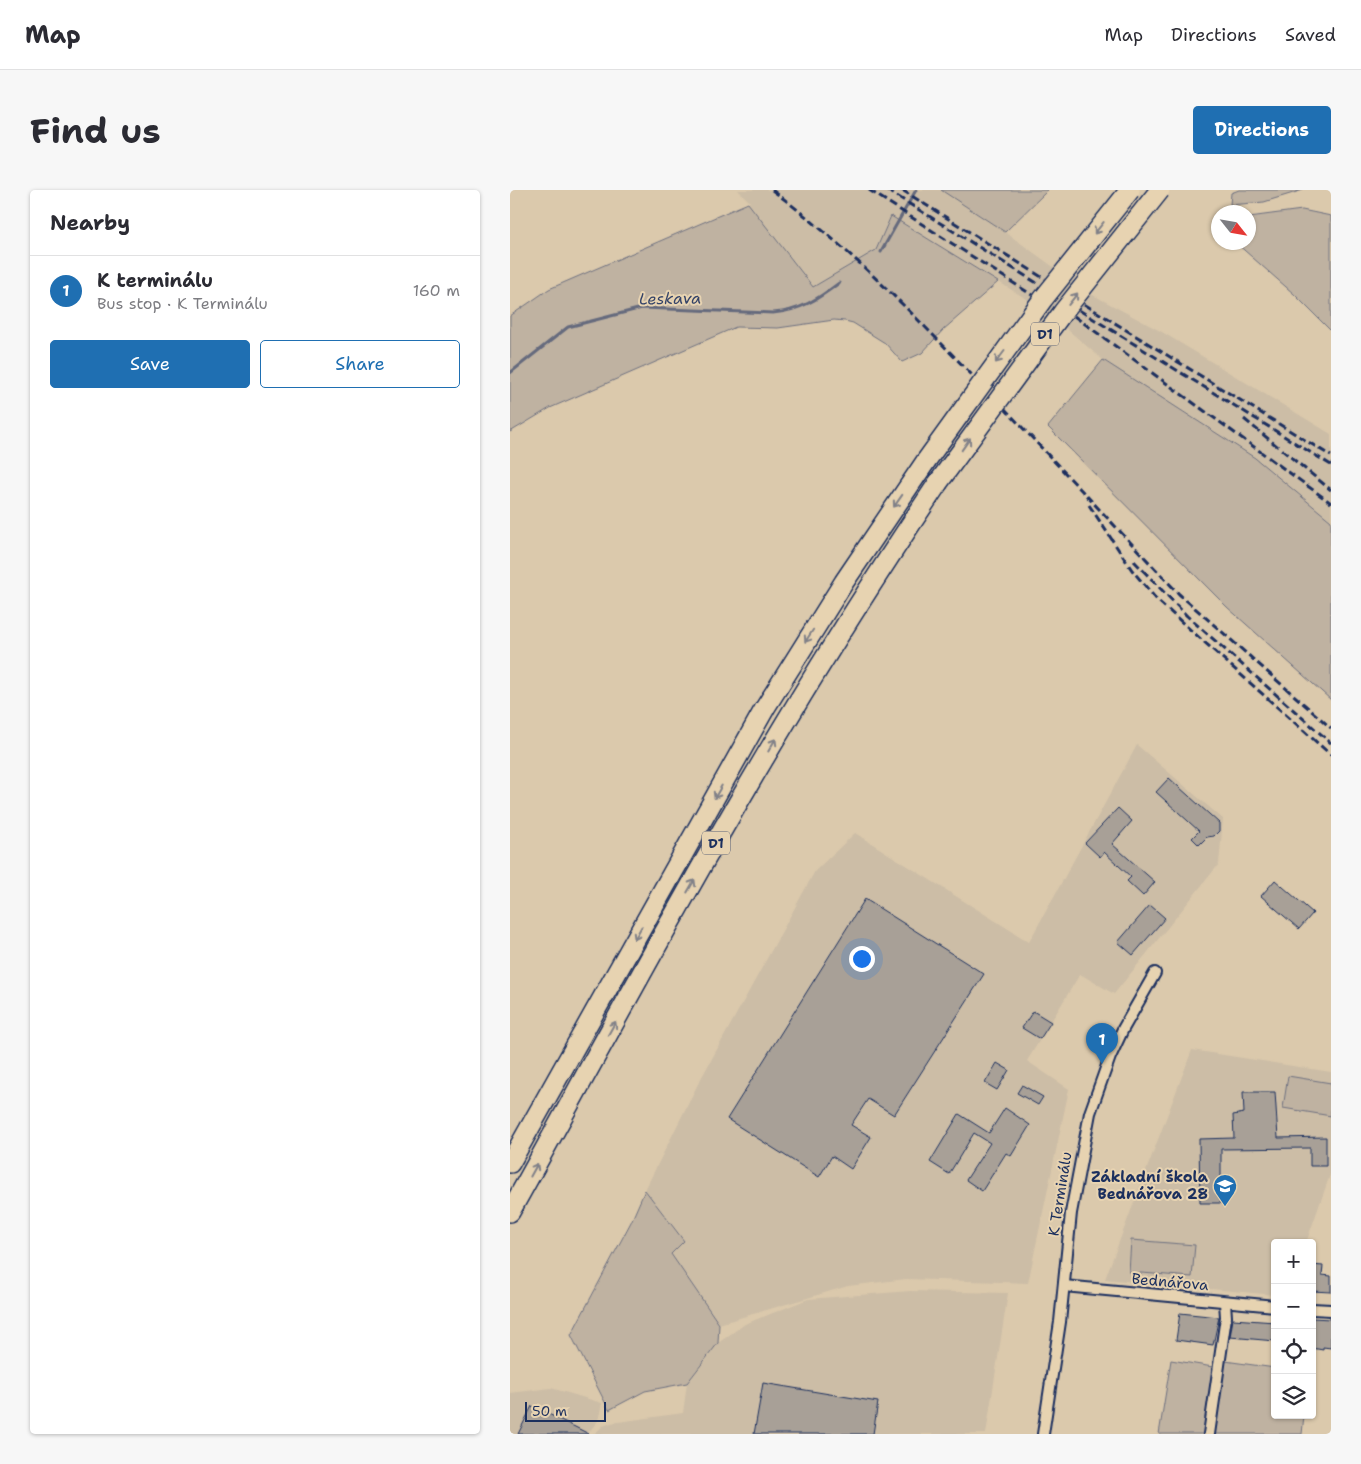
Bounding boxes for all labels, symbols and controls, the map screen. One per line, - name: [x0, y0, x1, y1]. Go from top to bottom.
- text: Map: [25, 19, 81, 51]
- text: Map: [1105, 23, 1143, 47]
- text: Directions: [1171, 23, 1257, 47]
- text: Saved: [1285, 23, 1336, 47]
- button: Directions: [1193, 106, 1331, 154]
- text: Find us: [30, 107, 161, 154]
- north arrow: [1211, 205, 1256, 250]
- text: Nearby: [50, 209, 130, 237]
- one-way arrow: [1094, 221, 1105, 234]
- text: K terminálu: [97, 268, 213, 293]
- text: 1: [62, 280, 70, 301]
- text: 160 m: [413, 280, 460, 301]
- water label: Leskava: [639, 287, 701, 310]
- text: Bus stop · K Terminálu: [97, 293, 268, 314]
- one-way arrow: [1067, 293, 1078, 306]
- road number: D1: [1031, 322, 1059, 346]
- button: Save: [50, 340, 250, 388]
- button: Share: [260, 340, 460, 388]
- one-way arrow: [995, 350, 1006, 363]
- one-way arrow: [961, 437, 971, 451]
- one-way arrow: [893, 494, 903, 508]
- one-way arrow: [804, 629, 814, 643]
- one-way arrow: [768, 738, 778, 752]
- one-way arrow: [713, 784, 723, 799]
- road number: D1: [702, 831, 730, 854]
- one-way arrow: [687, 879, 697, 893]
- one-way arrow: [633, 925, 642, 940]
- your location: [849, 946, 875, 972]
- one-way arrow: [607, 1020, 617, 1035]
- pin: 1: [1086, 1023, 1118, 1064]
- street label: K Terminálu: [1043, 1150, 1077, 1238]
- one-way arrow: [529, 1163, 539, 1177]
- place label: Základní škola Bednářova 28: [1091, 1167, 1209, 1204]
- school or university icon: Základní škola Bednářova 28: [1212, 1173, 1238, 1207]
- map controls: [1271, 1239, 1316, 1419]
- button: +: [1271, 1239, 1316, 1284]
- street label: Bednářova: [1131, 1269, 1210, 1295]
- button: −: [1271, 1284, 1316, 1329]
- button: locate: [1271, 1329, 1316, 1374]
- button: layers: [1271, 1374, 1316, 1419]
- scale bar: [525, 1399, 606, 1422]
- text: 50 m: [532, 1402, 567, 1420]

